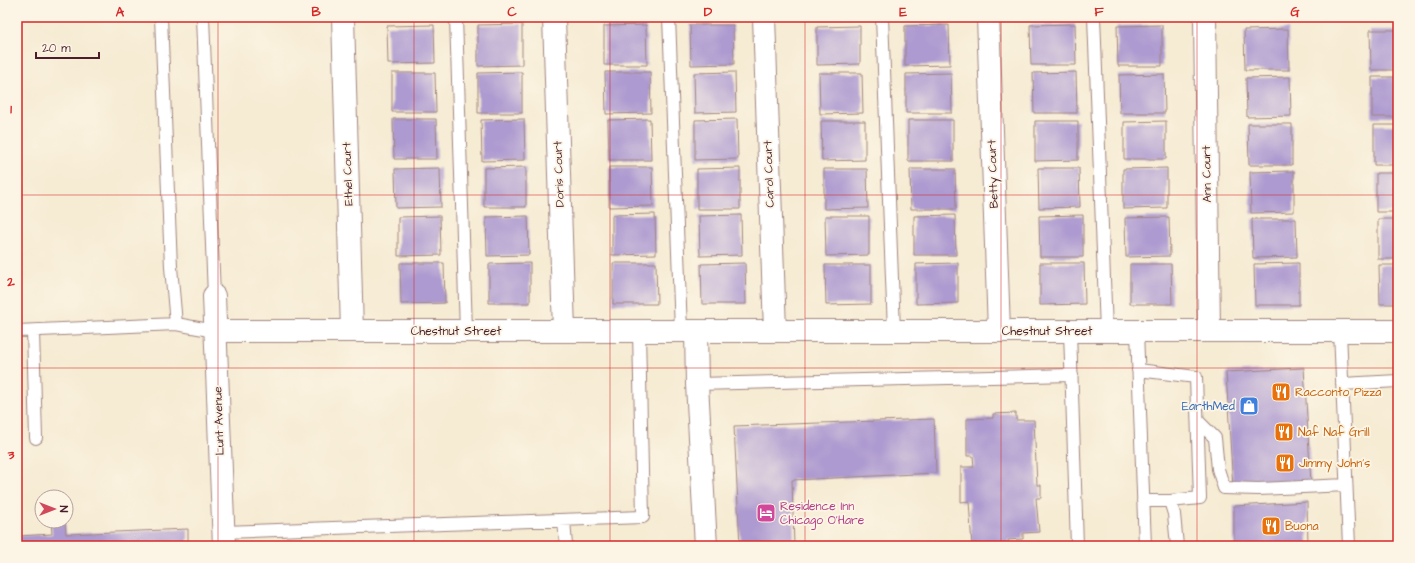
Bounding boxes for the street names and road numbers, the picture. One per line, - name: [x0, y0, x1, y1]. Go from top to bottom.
- street label: Betty Court: [983, 139, 1004, 209]
- street label: Doris Court: [549, 140, 569, 208]
- street label: Carol Court: [759, 140, 779, 208]
- street label: Ethel Court: [338, 142, 358, 206]
- street label: Ann Court: [1198, 145, 1216, 203]
- street label: Chestnut Street: [411, 323, 501, 340]
- street label: Chestnut Street: [1002, 323, 1092, 340]
- street label: Lunt Avenue: [209, 386, 229, 456]

